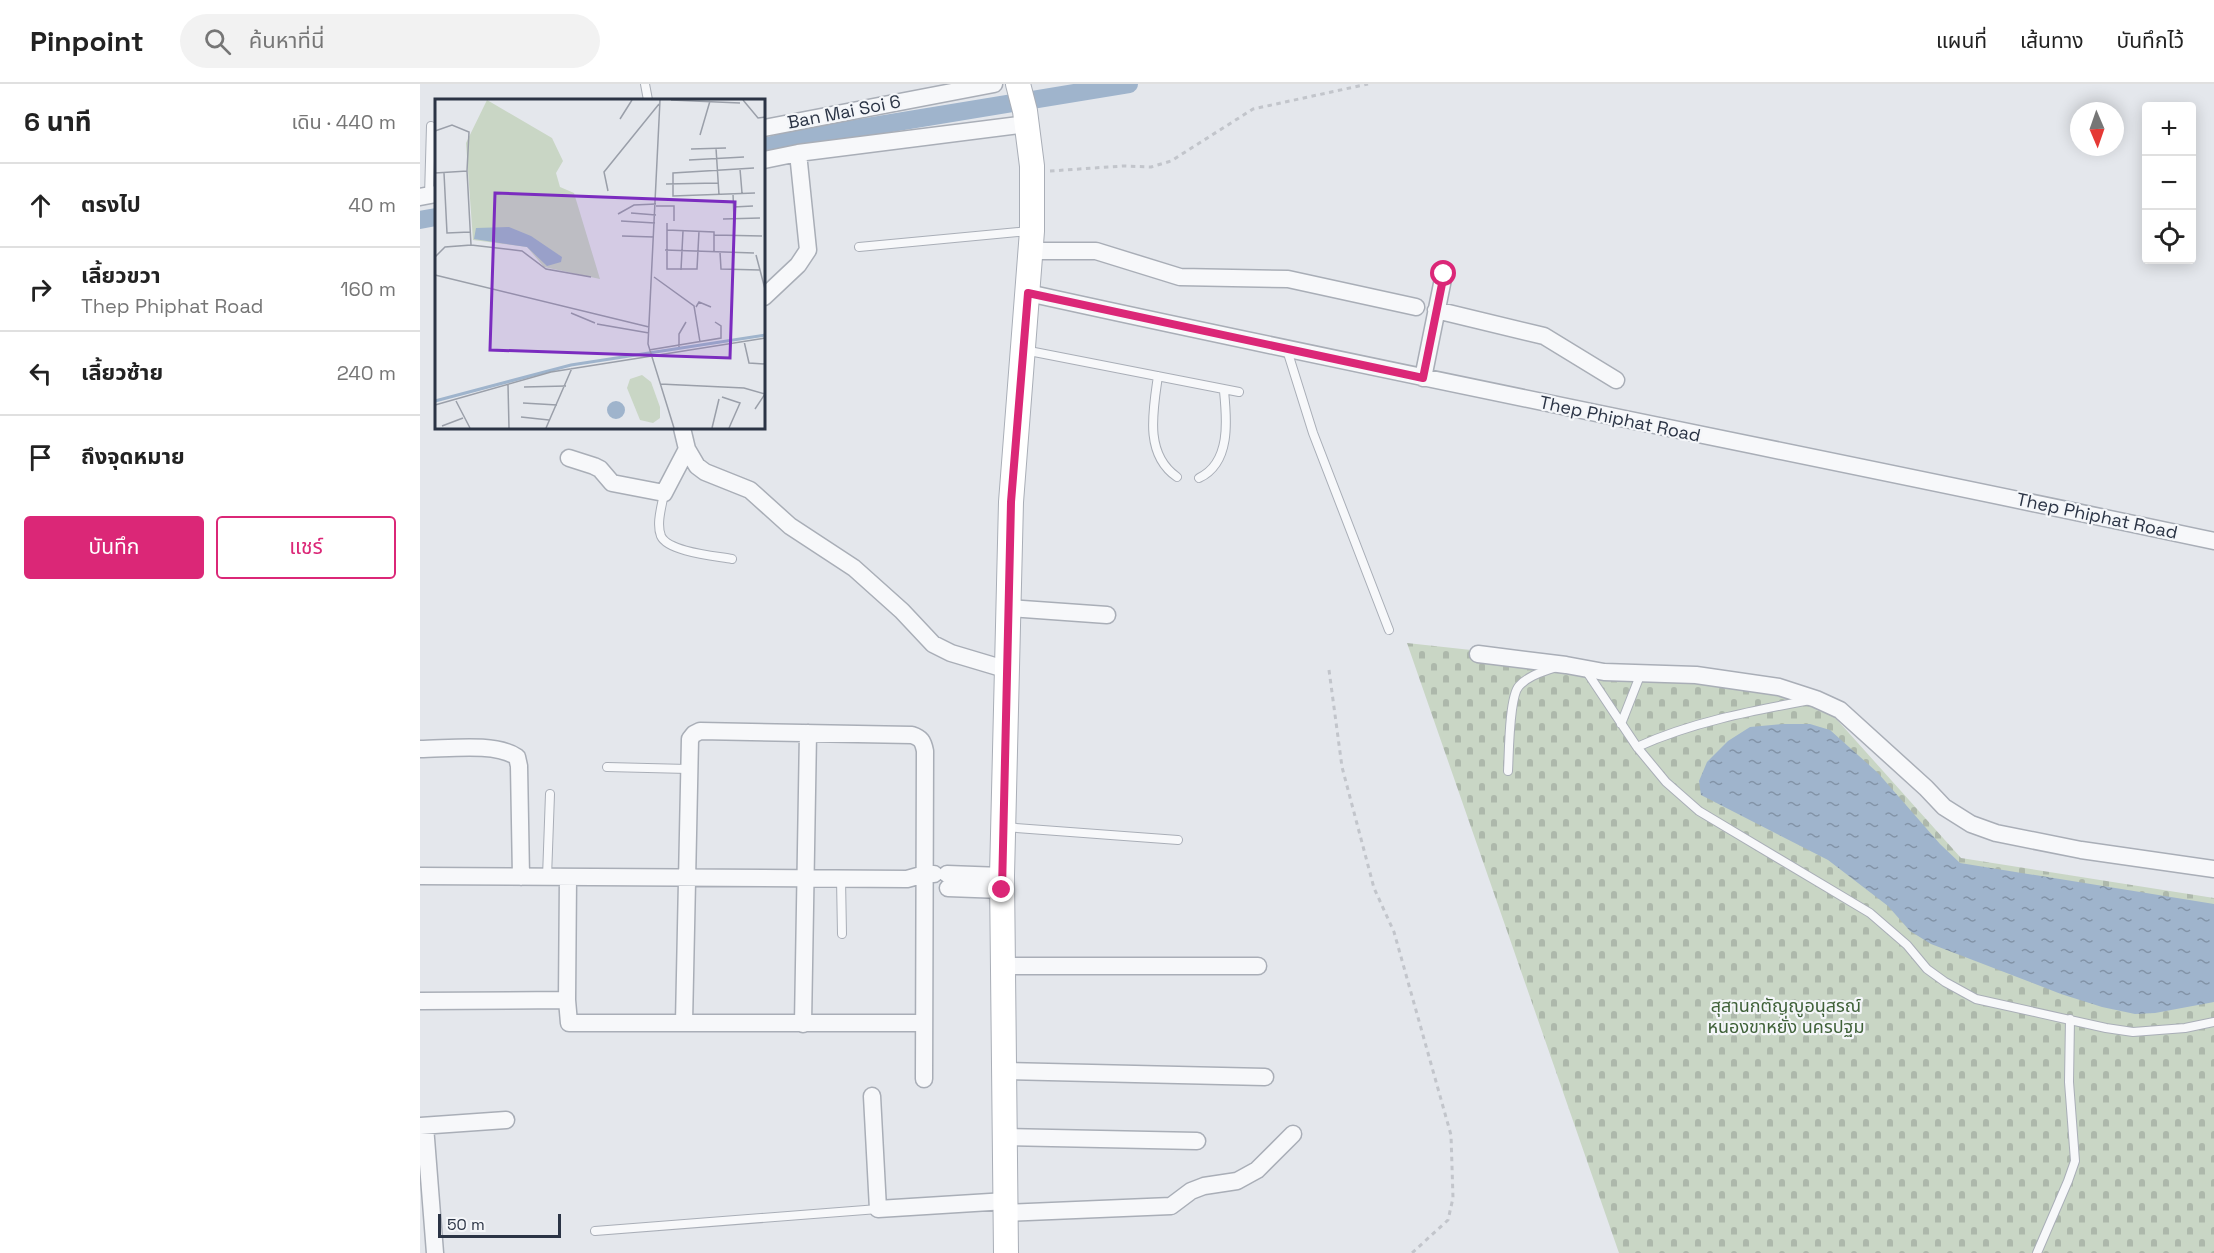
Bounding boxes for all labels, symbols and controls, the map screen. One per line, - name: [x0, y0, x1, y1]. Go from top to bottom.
- search box: [180, 14, 600, 68]
- text: Pinpoint: [30, 23, 144, 59]
- icon: search: [201, 25, 234, 58]
- text: ค้นหาที่นี่: [249, 26, 324, 54]
- text: แผนที่: [1936, 27, 1987, 54]
- text: เส้นทาง: [2020, 27, 2084, 54]
- text: บันทึกไว้: [2117, 27, 2184, 54]
- street label: Ban Mai Soi 6: [785, 89, 903, 134]
- inset map: [435, 99, 765, 429]
- north arrow: [2070, 102, 2124, 156]
- map controls: [2142, 102, 2196, 264]
- button: +: [2142, 102, 2196, 156]
- text: 6 นาที: [24, 105, 92, 139]
- text: เดิน · 440 m: [292, 109, 396, 135]
- button: −: [2142, 156, 2196, 210]
- icon: ahead: [24, 189, 57, 222]
- text: ตรงไป: [81, 190, 141, 218]
- text: 40 m: [348, 192, 396, 218]
- button: locate: [2142, 210, 2196, 264]
- route start: [1430, 260, 1456, 286]
- text: เลี้ยวขวา: [81, 261, 161, 289]
- icon: right: [24, 273, 57, 306]
- text: 160 m: [340, 276, 396, 302]
- text: Thep Phiphat Road: [81, 293, 264, 319]
- icon: left: [24, 357, 57, 390]
- text: เลี้ยวซ้าย: [81, 358, 163, 386]
- text: 240 m: [337, 360, 396, 386]
- street label: Thep Phiphat Road: [1537, 390, 1703, 447]
- icon: arrive: [24, 441, 57, 474]
- text: ถึงจุดหมาย: [81, 442, 185, 470]
- street label: Thep Phiphat Road: [2014, 487, 2180, 544]
- button: บันทึก: [24, 516, 204, 579]
- button: แชร์: [216, 516, 396, 579]
- route end: [988, 876, 1014, 902]
- park label: สุสานกตัญญูอนุสรณ์ หนองขาหยั่ง นครปฐม: [1708, 994, 1864, 1038]
- scale bar: [438, 1211, 561, 1238]
- text: 50 m: [447, 1214, 485, 1235]

